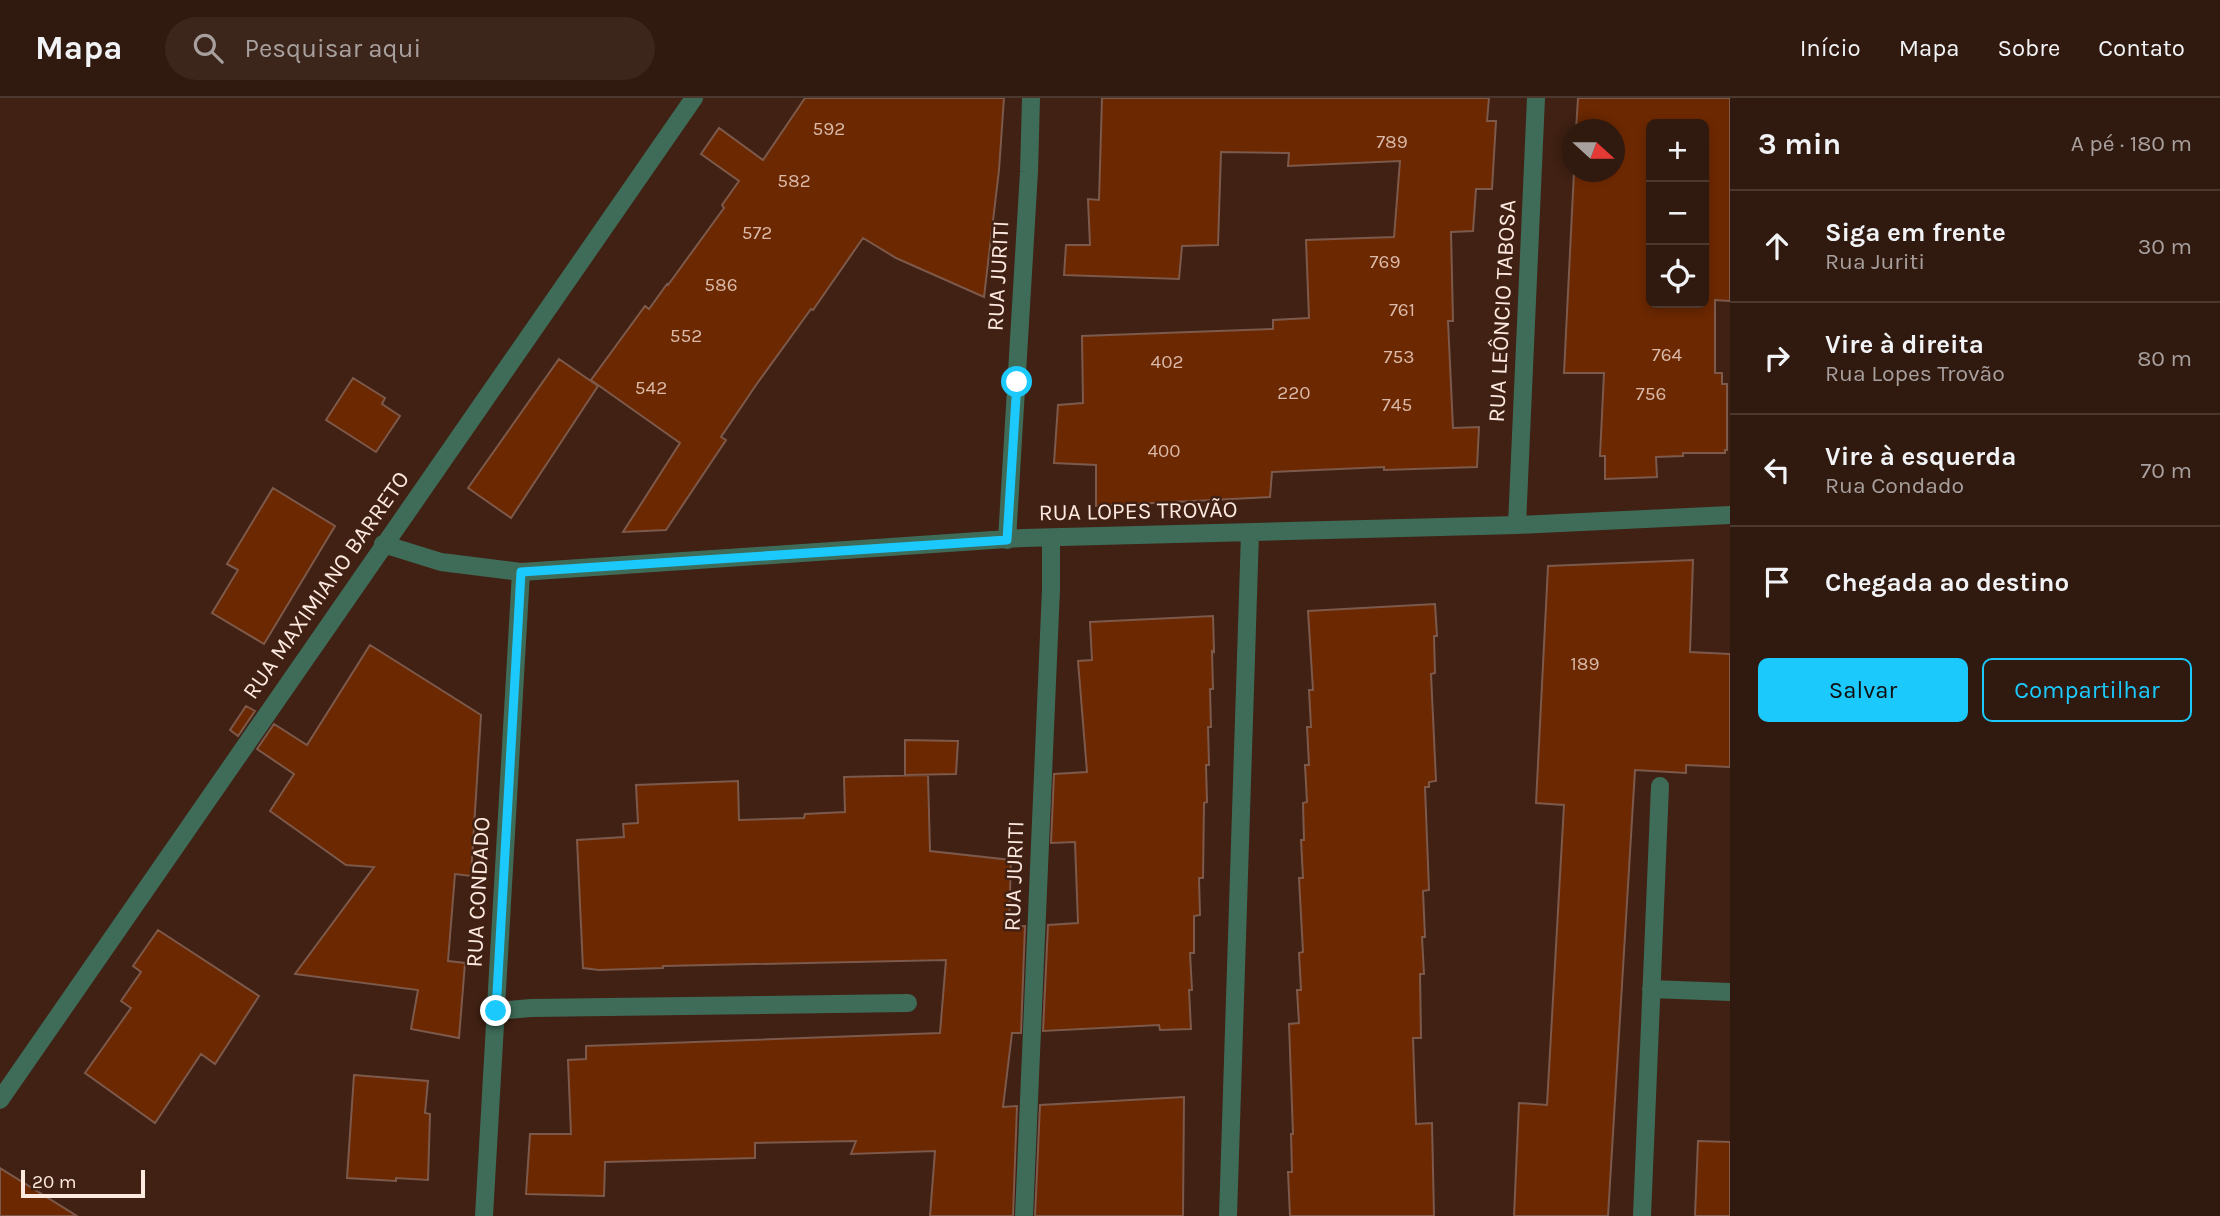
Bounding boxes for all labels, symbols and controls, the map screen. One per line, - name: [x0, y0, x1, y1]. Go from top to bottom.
- search box: [165, 17, 655, 80]
- text: Mapa: [35, 29, 123, 67]
- icon: search: [189, 29, 227, 67]
- text: Pesquisar aqui: [245, 33, 421, 64]
- text: Início: [1800, 34, 1861, 62]
- text: Mapa: [1899, 34, 1959, 62]
- text: Sobre: [1997, 34, 2060, 62]
- text: Contato: [2098, 34, 2185, 62]
- house number: 592: [813, 118, 845, 140]
- north arrow: [1562, 119, 1625, 182]
- map controls: [1646, 119, 1709, 308]
- button: +: [1646, 119, 1709, 182]
- text: 3 min: [1758, 126, 1841, 162]
- text: A pé · 180 m: [2071, 130, 2192, 157]
- house number: 789: [1376, 131, 1408, 153]
- house number: 582: [777, 170, 811, 192]
- button: −: [1646, 182, 1709, 245]
- street label: RUA LEÔNCIO TABOSA: [1483, 199, 1521, 423]
- text: Siga em frente: [1825, 217, 2006, 248]
- street label: RUA JURITI: [982, 220, 1014, 332]
- house number: 572: [742, 222, 772, 244]
- icon: ahead: [1758, 227, 1796, 265]
- text: 30 m: [2138, 233, 2192, 260]
- button: locate: [1646, 245, 1709, 308]
- text: Rua Juriti: [1825, 248, 1925, 275]
- house number: 769: [1370, 251, 1400, 273]
- house number: 586: [704, 274, 738, 296]
- house number: 761: [1389, 299, 1415, 321]
- house number: 552: [670, 325, 702, 347]
- text: Vire à direita: [1825, 329, 1984, 360]
- icon: right: [1758, 339, 1796, 377]
- house number: 764: [1652, 344, 1683, 366]
- text: 80 m: [2137, 345, 2192, 372]
- house number: 753: [1384, 346, 1414, 368]
- house number: 402: [1151, 351, 1183, 373]
- text: Rua Lopes Trovão: [1825, 360, 2005, 387]
- route start: [1001, 366, 1032, 397]
- house number: 542: [635, 377, 667, 399]
- house number: 220: [1277, 382, 1311, 404]
- house number: 756: [1636, 383, 1666, 405]
- house number: 745: [1382, 394, 1412, 416]
- house number: 400: [1147, 440, 1181, 462]
- text: Vire à esquerda: [1825, 441, 2016, 472]
- icon: left: [1758, 451, 1796, 489]
- text: 70 m: [2141, 457, 2192, 484]
- street label: RUA MAXIMIANO BARRETO: [237, 466, 415, 704]
- text: Rua Condado: [1825, 472, 1964, 499]
- street label: RUA LOPES TROVÃO: [1038, 496, 1238, 526]
- icon: arrive: [1758, 563, 1796, 601]
- text: Chegada ao destino: [1825, 567, 2069, 598]
- house number: 189: [1571, 653, 1599, 675]
- button: Salvar: [1758, 658, 1968, 722]
- button: Compartilhar: [1982, 658, 2192, 722]
- street label: RUA CONDADO: [461, 816, 495, 968]
- street label: RUA JURITI: [999, 820, 1029, 932]
- route end: [480, 995, 511, 1026]
- scale bar: [21, 1167, 145, 1199]
- text: 20 m: [32, 1171, 77, 1193]

